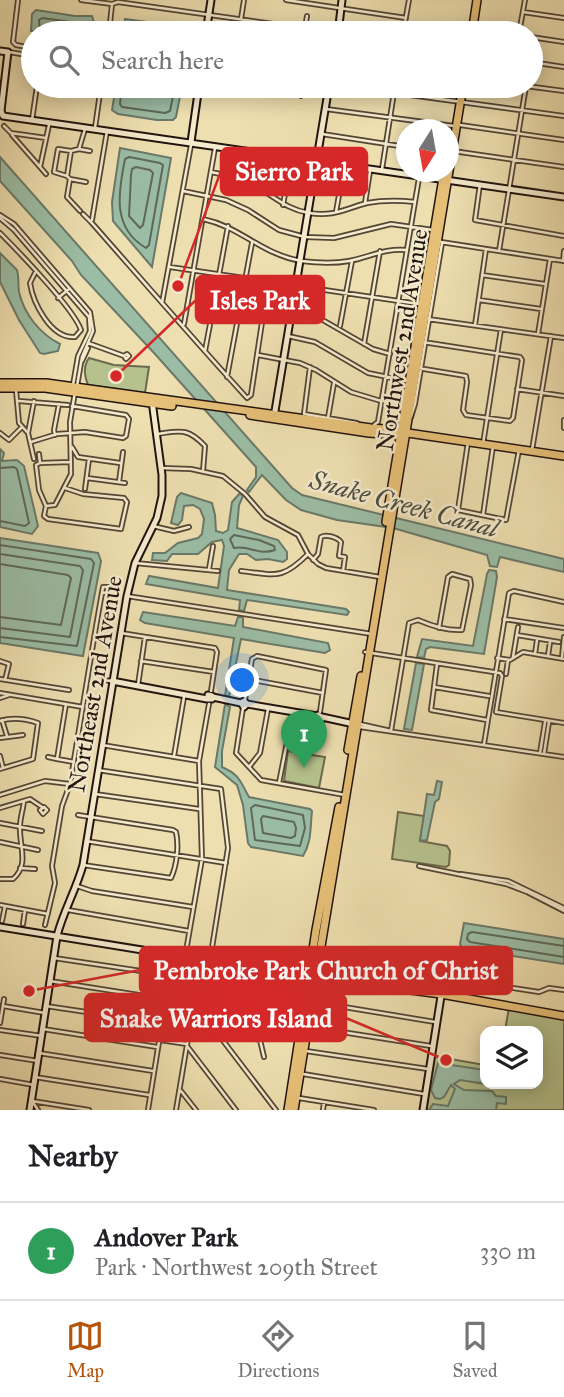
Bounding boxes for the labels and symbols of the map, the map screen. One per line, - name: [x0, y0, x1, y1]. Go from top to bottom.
- north arrow: [396, 119, 459, 182]
- callout: Sierro Park: [221, 148, 367, 195]
- text: Sierro Park: [235, 155, 354, 187]
- street label: Northwest 2nd Avenue: [370, 227, 434, 453]
- callout: Isles Park: [196, 276, 324, 323]
- text: Isles Park: [210, 284, 311, 316]
- water label: Snake Creek Canal: [305, 463, 504, 545]
- street label: Northeast 2nd Avenue: [61, 573, 129, 795]
- your location: [225, 663, 259, 697]
- pin: 1: [281, 710, 327, 768]
- callout: Pembroke Park Church of Christ: [140, 947, 512, 994]
- text: Pembroke Park Church of Christ: [154, 954, 499, 986]
- callout: Snake Warriors Island: [85, 994, 346, 1041]
- text: Snake Warriors Island: [100, 1002, 333, 1034]

